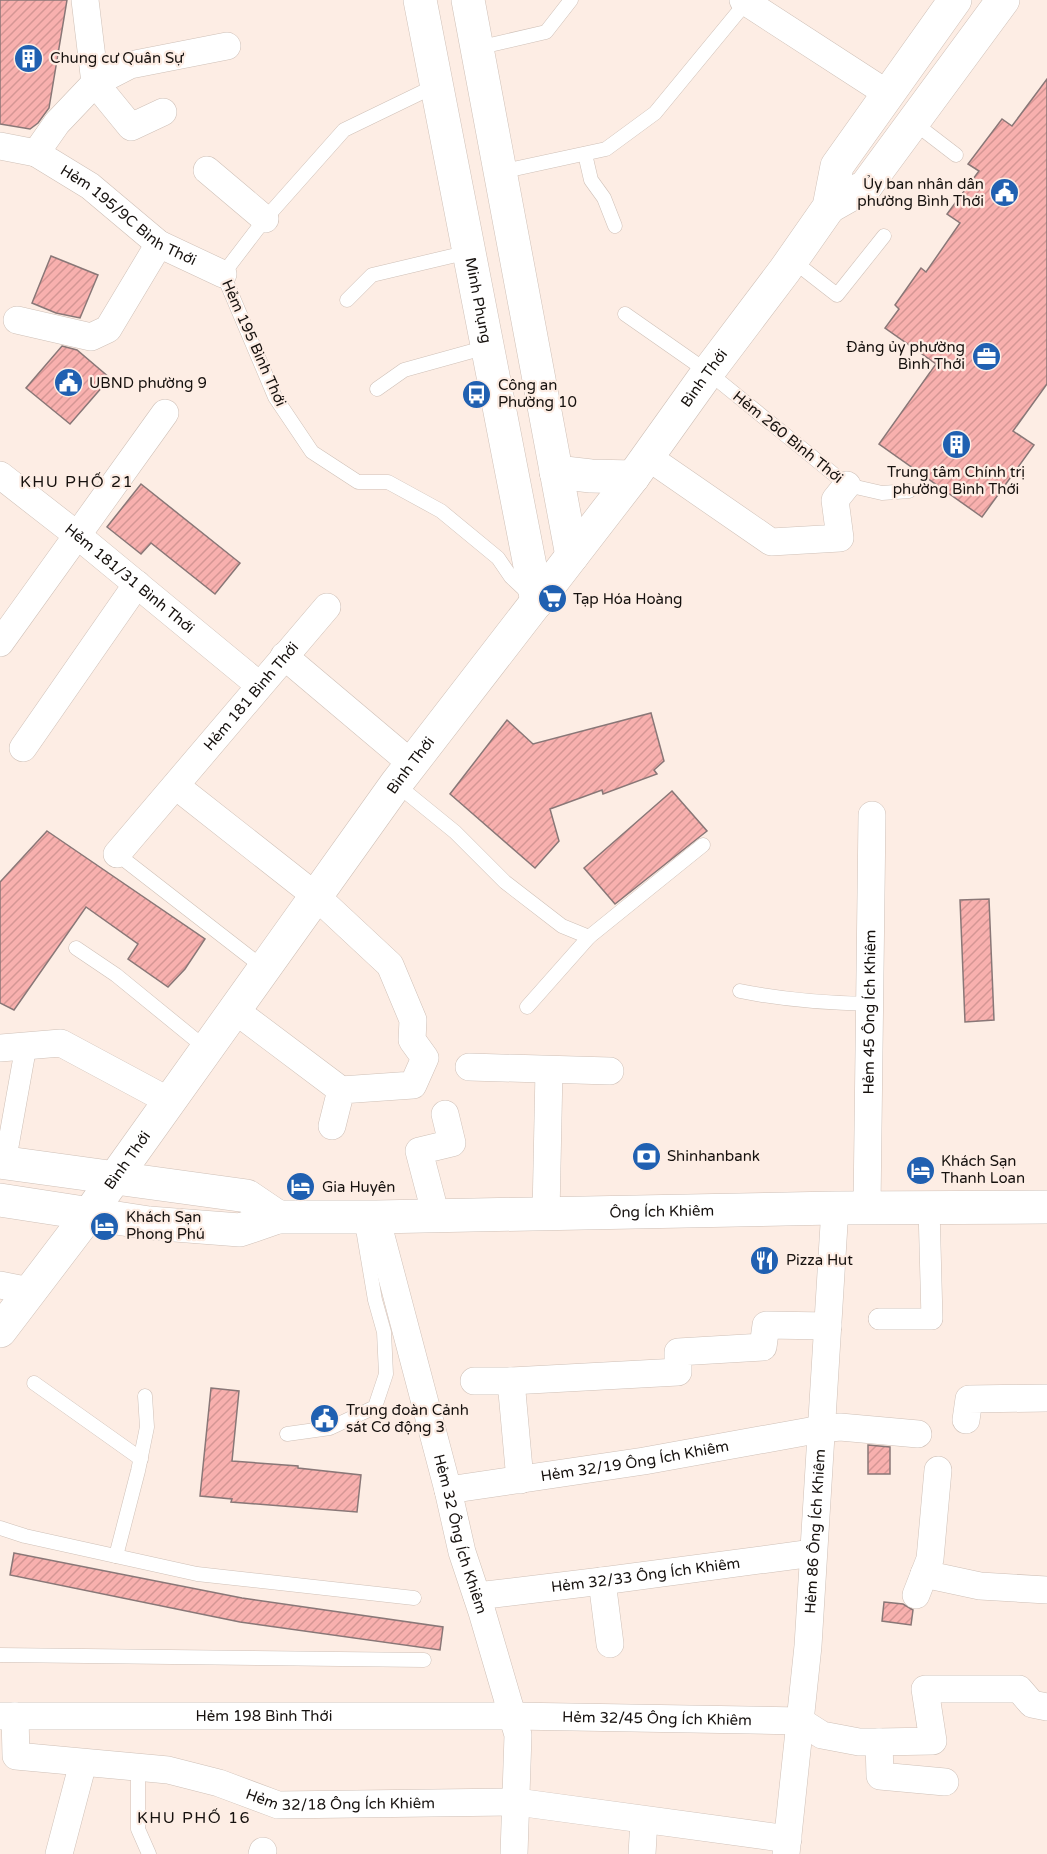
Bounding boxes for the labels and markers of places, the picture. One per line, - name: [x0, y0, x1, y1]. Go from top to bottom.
- building icon: Chung cư Quân Sự: [13, 42, 45, 74]
- place label: Chung cư Quân Sự: [50, 49, 185, 67]
- place label: Ủy ban nhân dân phường Bình Thới: [857, 175, 984, 210]
- public building icon: Ủy ban nhân dân phường Bình Thới: [989, 177, 1021, 209]
- place label: Đảng ủy phường Bình Thới: [846, 338, 965, 373]
- office icon: Đảng ủy phường Bình Thới: [970, 340, 1002, 372]
- public building icon: UBND phường 9: [52, 367, 84, 399]
- place label: UBND phường 9: [89, 374, 207, 392]
- place label: Công an Phường 10: [498, 376, 577, 411]
- bus stop icon: Công an Phường 10: [461, 378, 493, 410]
- building icon: Trung tâm Chính trị phường Bình Thới: [940, 429, 972, 461]
- place label: Trung tâm Chính trị phường Bình Thới: [887, 463, 1025, 498]
- supermarket icon: Tạp Hóa Hoàng: [536, 583, 568, 615]
- place label: Tạp Hóa Hoàng: [573, 590, 683, 608]
- bank icon: Shinhanbank: [630, 1140, 662, 1172]
- place label: Shinhanbank: [667, 1147, 760, 1165]
- place label: Khách Sạn Thanh Loan: [941, 1152, 1025, 1187]
- hotel icon: Khách Sạn Thanh Loan: [904, 1154, 936, 1186]
- hotel icon: Gia Huyên: [285, 1171, 317, 1203]
- place label: Gia Huyên: [322, 1178, 395, 1196]
- place label: Khách Sạn Phong Phú: [126, 1208, 205, 1243]
- hotel icon: Khách Sạn Phong Phú: [89, 1210, 121, 1242]
- restaurant icon: Pizza Hut: [749, 1244, 781, 1276]
- place label: Pizza Hut: [786, 1251, 853, 1269]
- place label: Trung đoàn Cảnh sát Cơ động 3: [346, 1401, 469, 1436]
- public building icon: Trung đoàn Cảnh sát Cơ động 3: [309, 1403, 341, 1435]

